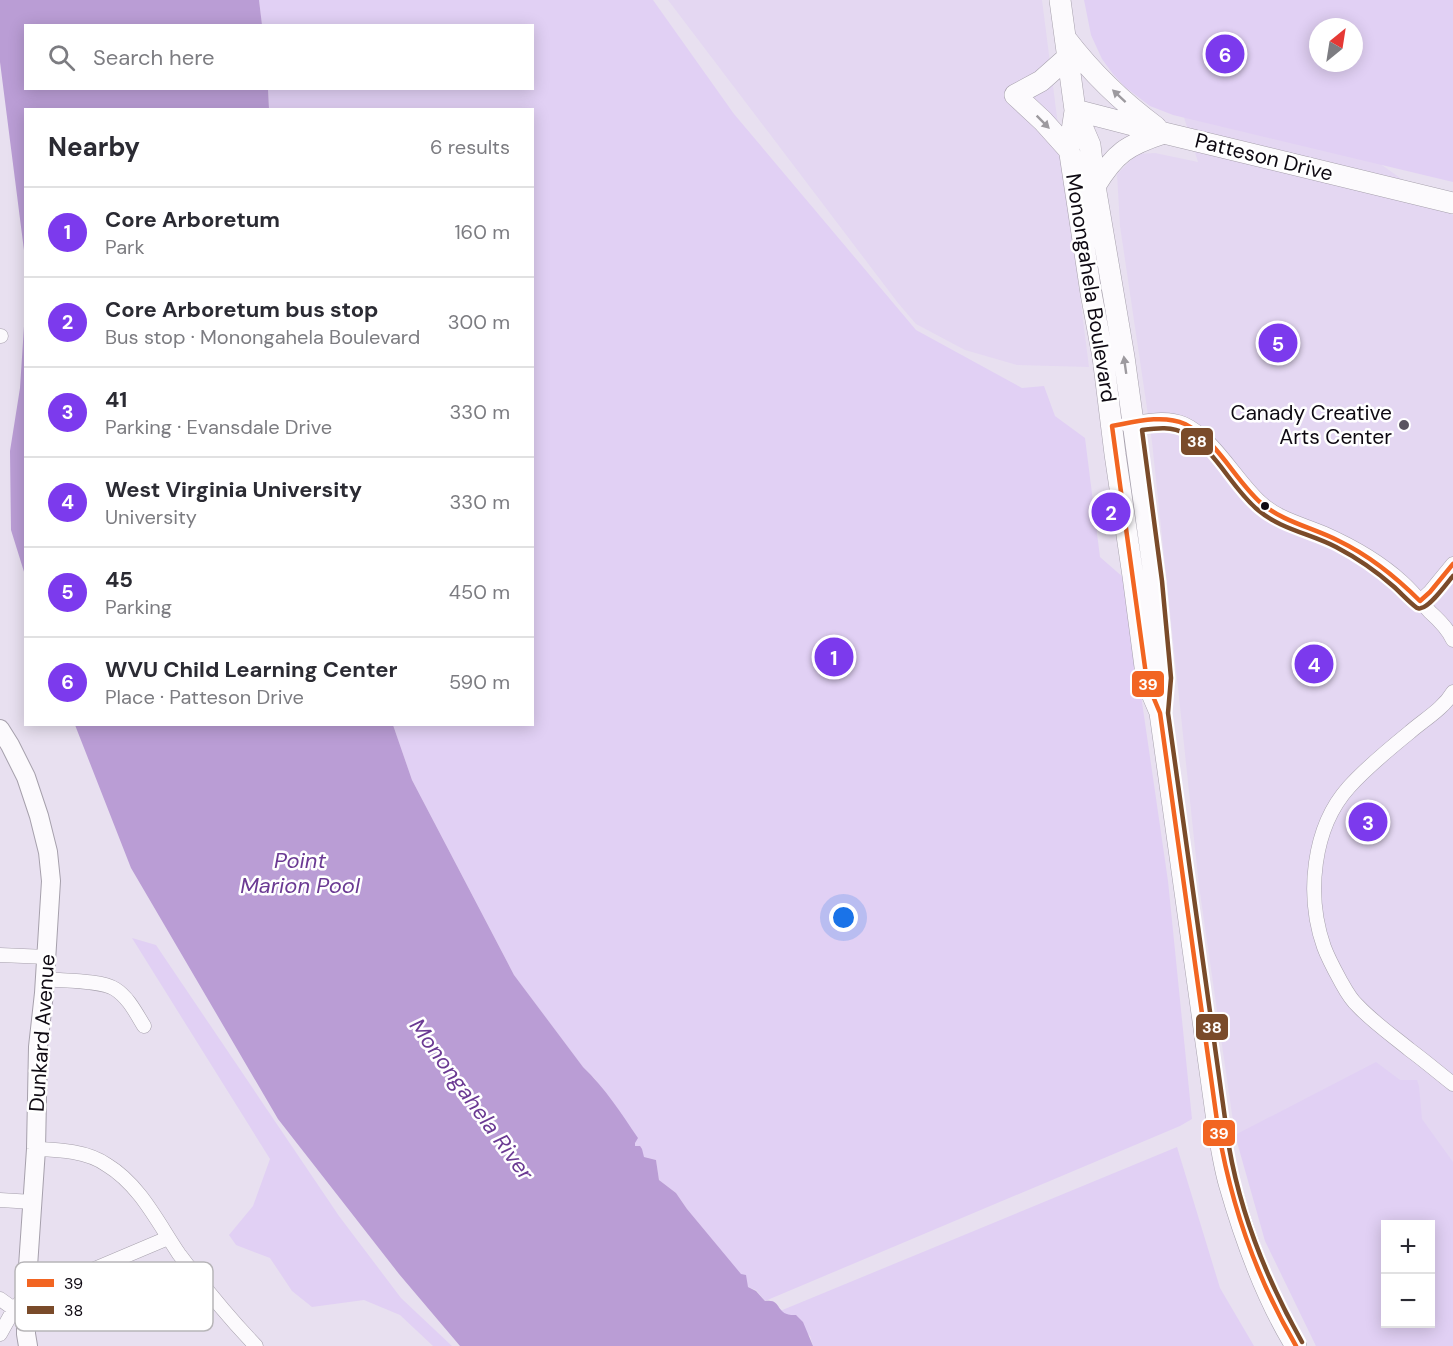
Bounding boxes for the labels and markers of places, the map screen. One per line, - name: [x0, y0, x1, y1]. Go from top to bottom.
- pin: 6: [1206, 32, 1244, 76]
- pin: 5: [1258, 320, 1298, 366]
- place label: Canady Creative Arts Center: [1230, 399, 1392, 451]
- marker: Canady Creative Arts Center: [1397, 418, 1411, 432]
- pin: 2: [1092, 490, 1130, 534]
- unlabelled marker: [1259, 500, 1271, 512]
- pin: 1: [814, 634, 854, 680]
- pin: 4: [1294, 642, 1334, 686]
- pin: 3: [1348, 800, 1388, 844]

